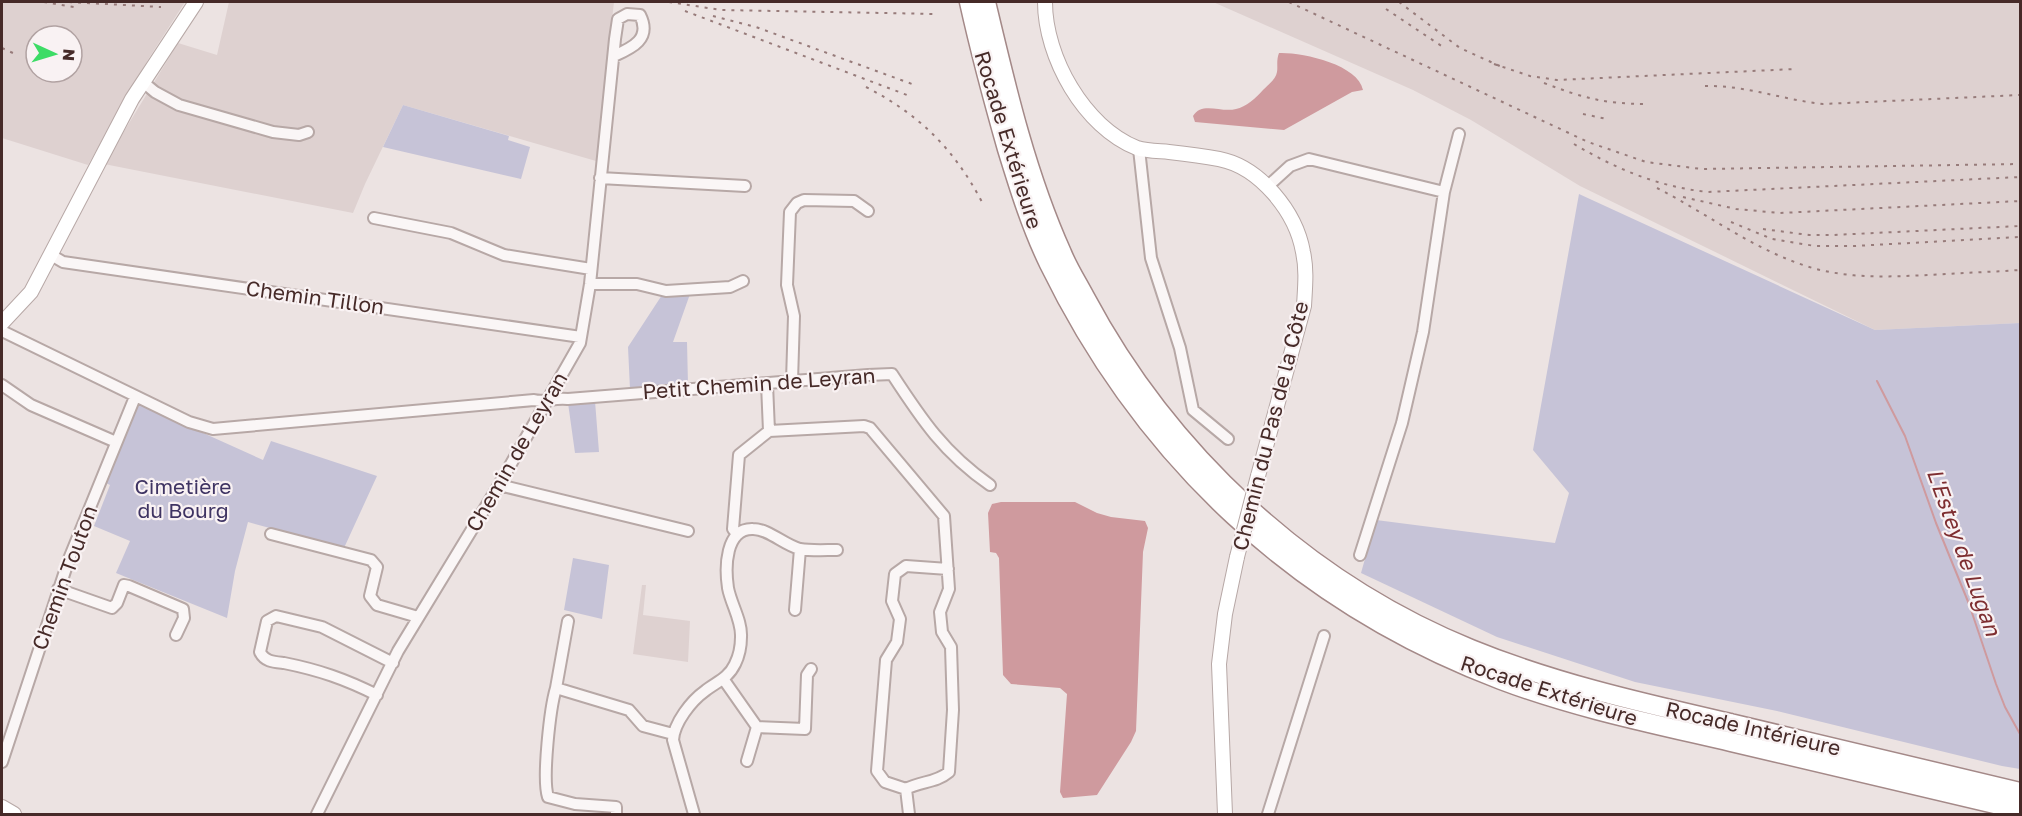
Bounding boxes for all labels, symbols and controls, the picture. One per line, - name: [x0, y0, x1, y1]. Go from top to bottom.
- north arrow: [24, 24, 84, 84]
- text: N: [59, 48, 79, 62]
- street label: Rocade Extérieure: [970, 48, 1048, 232]
- street label: Chemin Tillon: [244, 274, 386, 320]
- street label: Chemin du Pas de la Côte: [1226, 298, 1314, 553]
- street label: Petit Chemin de Leyran: [642, 362, 876, 404]
- street label: Chemin de Leyran: [460, 367, 572, 536]
- water label: L'Estey de Lugan: [1922, 465, 2008, 640]
- park label: Cimetière du Bourg: [134, 473, 232, 523]
- street label: Chemin Touton: [26, 502, 102, 654]
- street label: Rocade Extérieure: [1458, 649, 1641, 731]
- street label: Rocade Intérieure: [1663, 695, 1843, 761]

